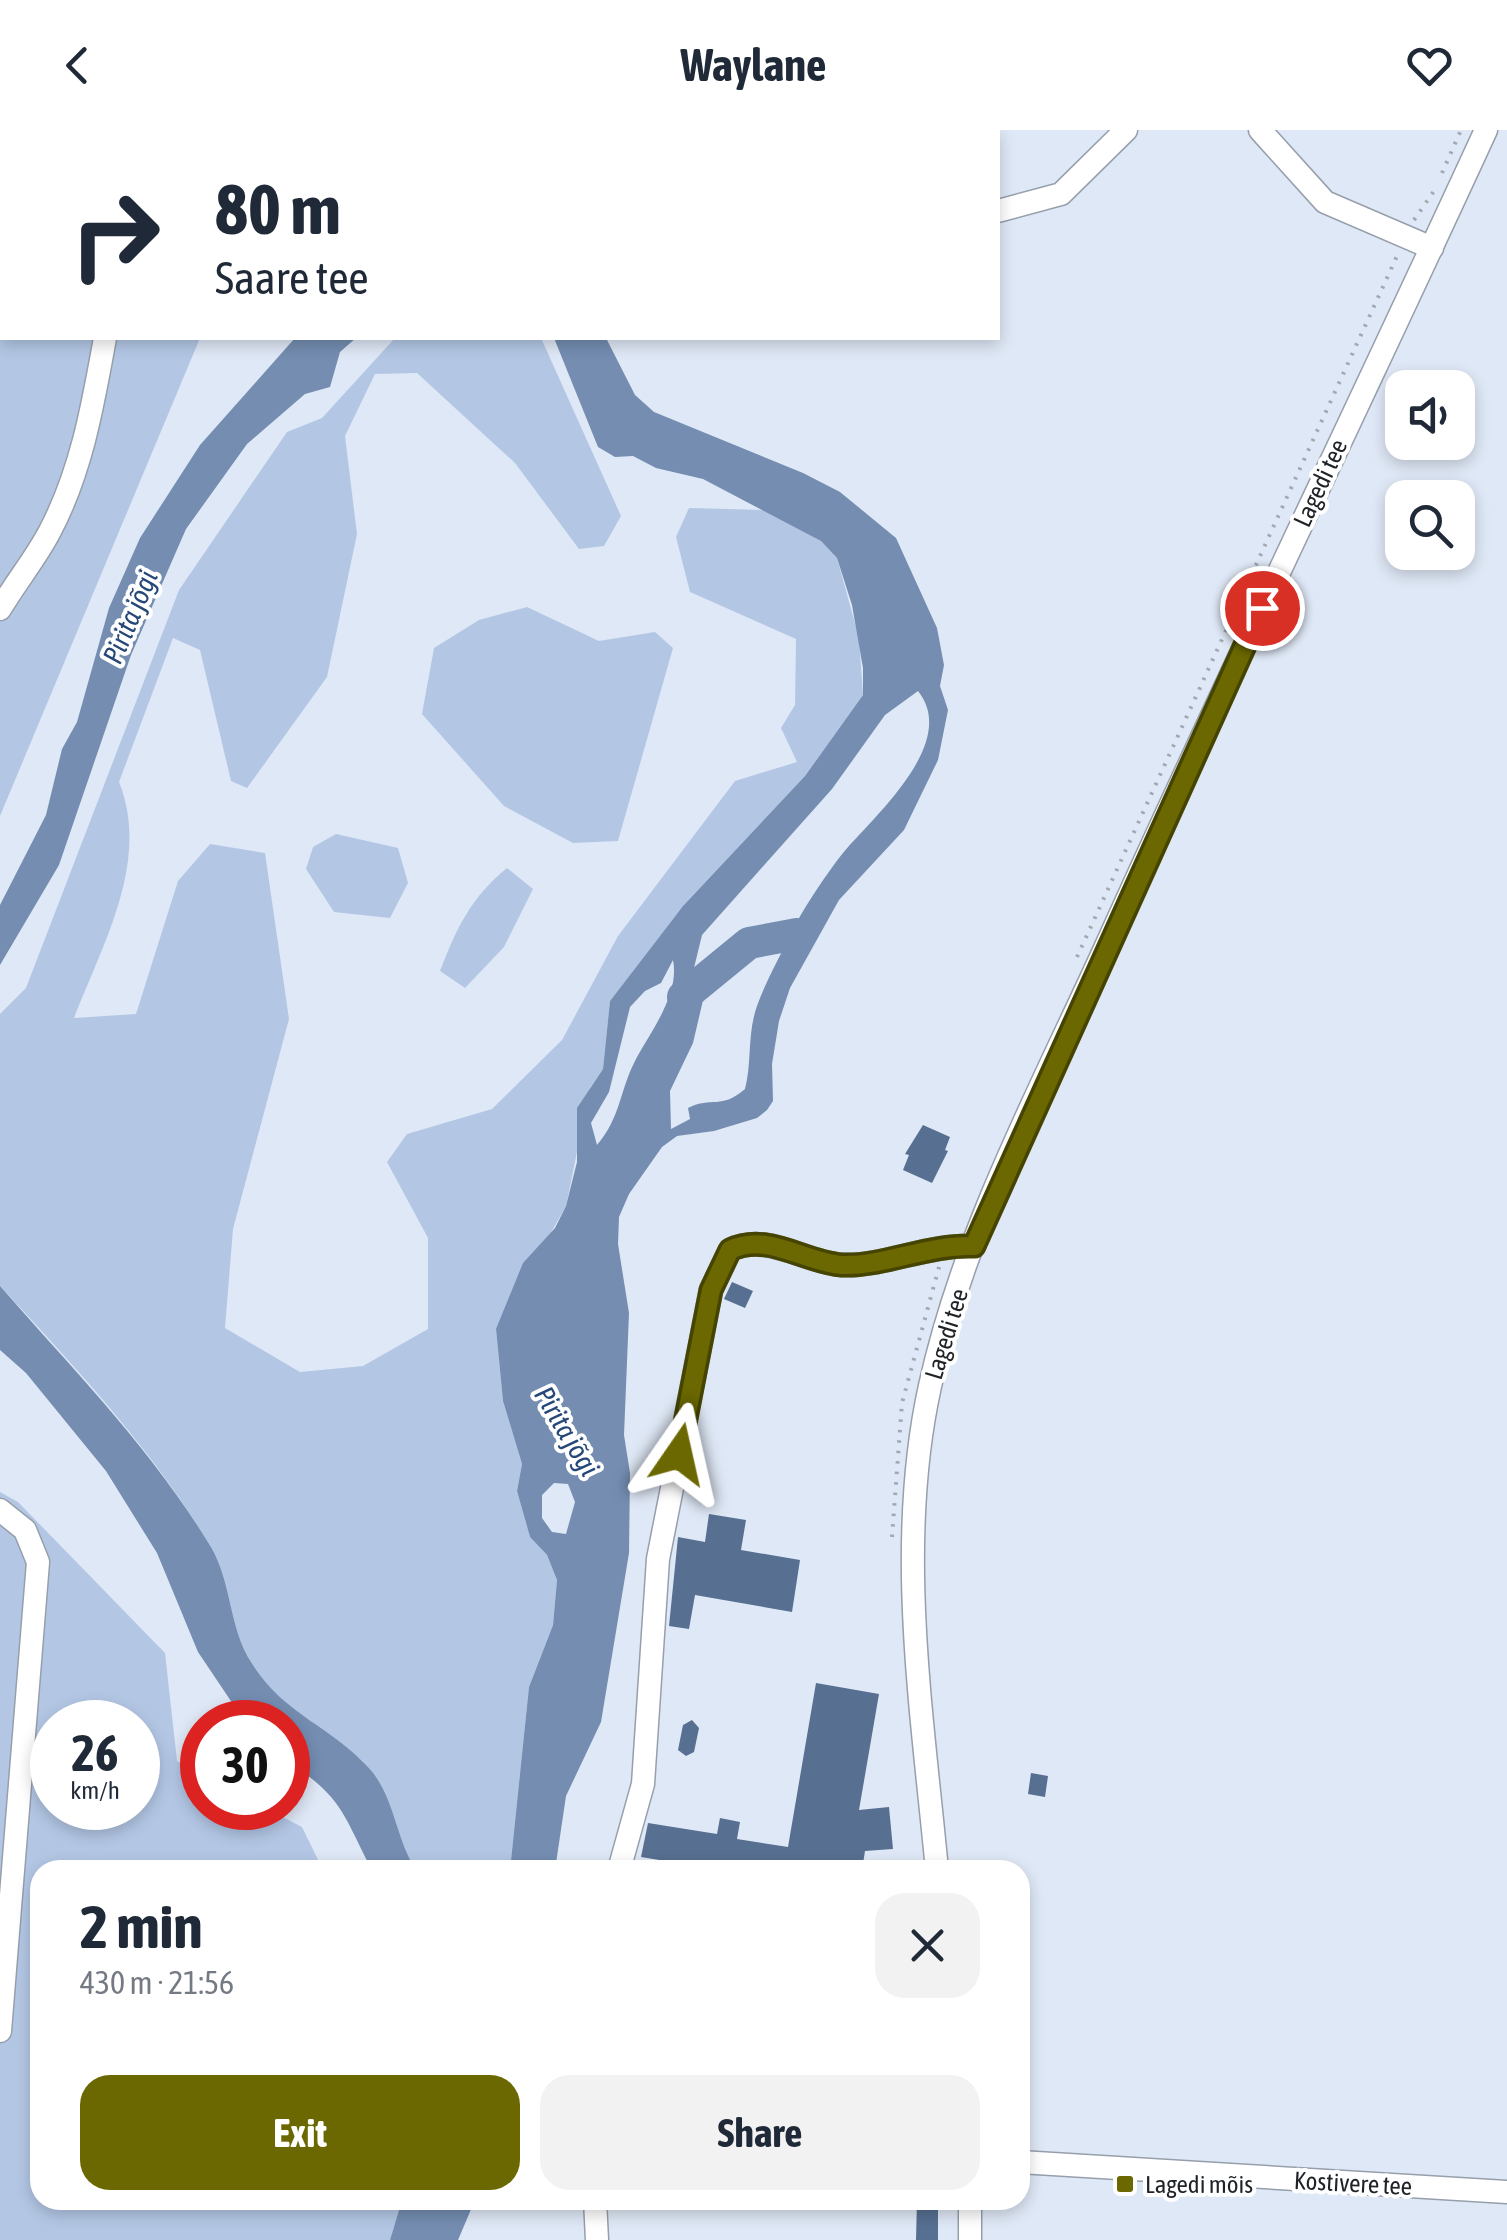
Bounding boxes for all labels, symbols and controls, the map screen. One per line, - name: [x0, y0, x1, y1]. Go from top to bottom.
- icon: back: [50, 38, 105, 93]
- icon: heart: [1402, 38, 1457, 93]
- text: Waylane: [681, 39, 826, 91]
- text: 80 m: [215, 169, 341, 249]
- icon: right: [50, 170, 180, 300]
- text: Saare tee: [215, 252, 369, 304]
- map controls: [1385, 370, 1475, 570]
- button: sound: [1385, 370, 1475, 460]
- street label: Lagedi tee: [1288, 435, 1352, 531]
- button: search: [1385, 480, 1475, 570]
- water label: Pirita jõgi: [96, 566, 164, 668]
- pin: [1220, 566, 1305, 651]
- icon: arrive: [1235, 581, 1290, 636]
- street label: Lagedi tee: [919, 1285, 973, 1383]
- water label: Pirita jõgi: [528, 1381, 606, 1481]
- position arrow: [627, 1402, 731, 1506]
- speed limit sign: 30: [180, 1700, 310, 1830]
- text: 26: [71, 1724, 118, 1782]
- text: km/h: [70, 1776, 120, 1804]
- text: 2 min: [80, 1892, 203, 1961]
- button: close: [875, 1893, 980, 1998]
- text: 430 m · 21:56: [80, 1964, 234, 2001]
- button: Exit: [80, 2075, 520, 2190]
- button: Share: [540, 2075, 980, 2190]
- street label: Kostivere tee: [1293, 2166, 1413, 2200]
- place label: Lagedi mõis: [1145, 2170, 1253, 2198]
- marker: Lagedi mõis: [1114, 2173, 1136, 2195]

